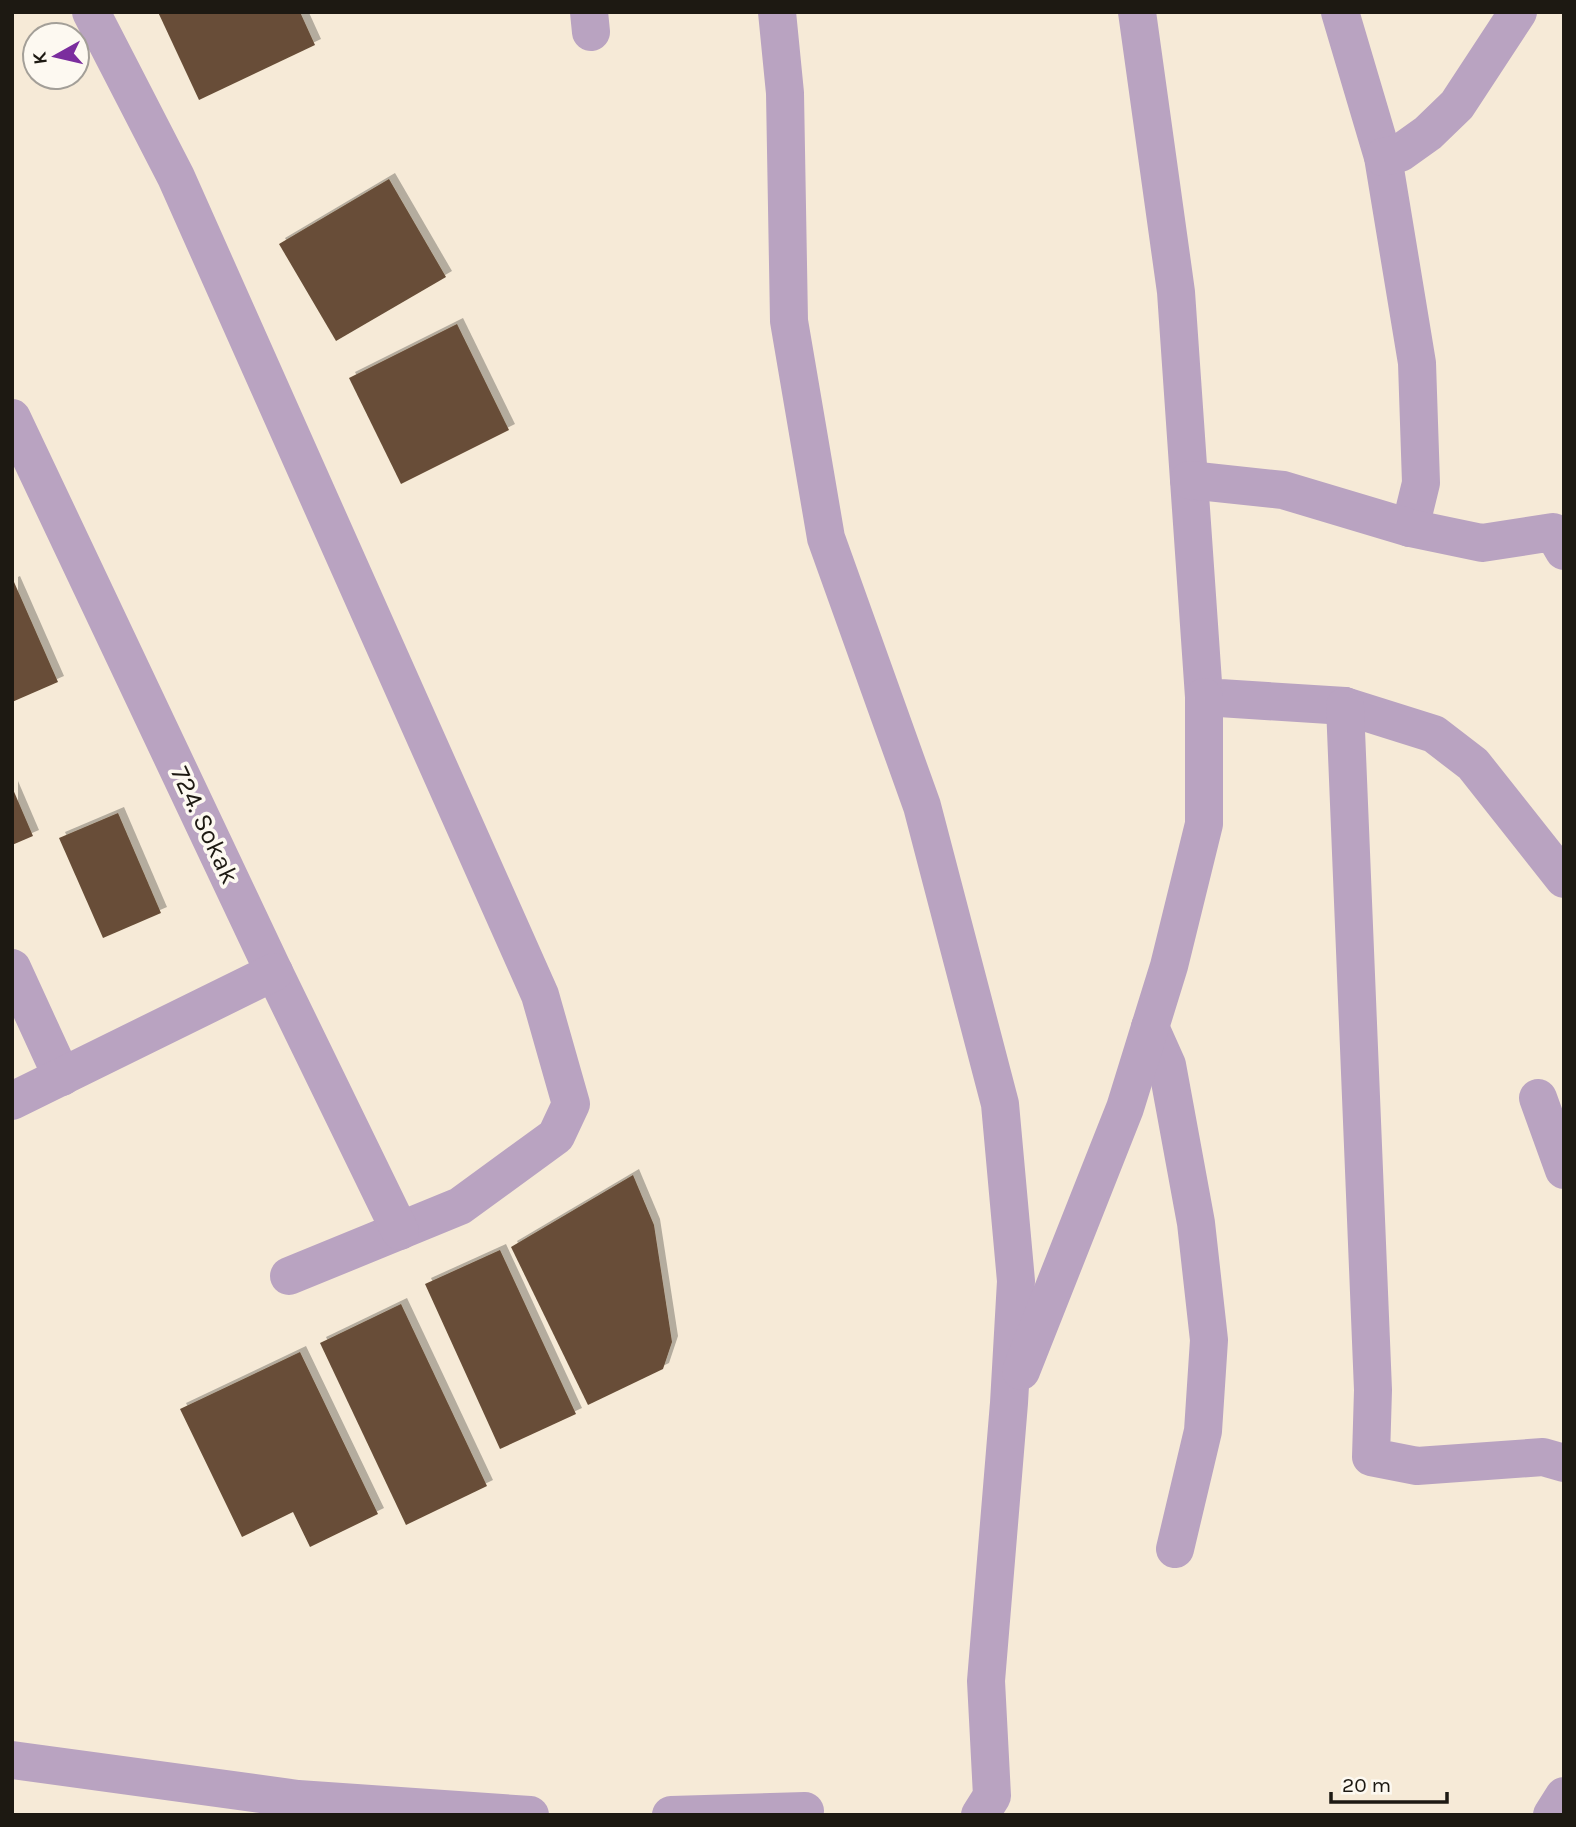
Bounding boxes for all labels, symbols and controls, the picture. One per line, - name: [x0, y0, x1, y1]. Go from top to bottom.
- north arrow: [21, 21, 91, 91]
- text: K: [28, 50, 52, 66]
- street label: 724. Sokak: [164, 761, 246, 889]
- scale bar: [1331, 1760, 1446, 1804]
- text: 20 m: [1342, 1773, 1391, 1797]

